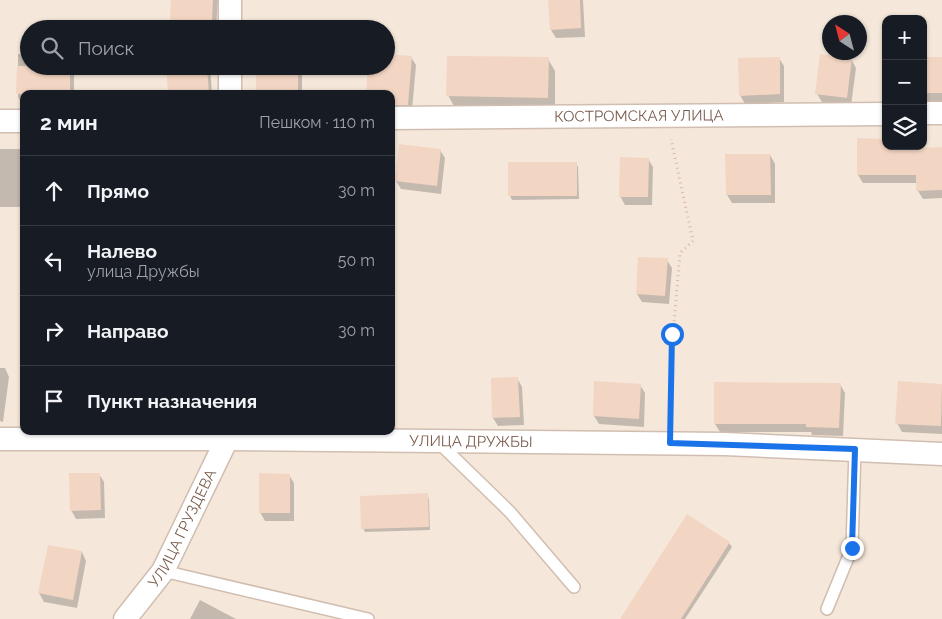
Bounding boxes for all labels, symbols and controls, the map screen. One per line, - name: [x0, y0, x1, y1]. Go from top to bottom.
- north arrow: [822, 15, 867, 60]
- map controls: [882, 15, 927, 150]
- button: +: [882, 15, 927, 60]
- search box: [20, 20, 395, 75]
- icon: search: [38, 34, 66, 62]
- text: Поиск: [78, 37, 134, 59]
- button: −: [882, 60, 927, 105]
- button: layers: [882, 105, 927, 150]
- street label: КОСТРОМСКАЯ УЛИЦА: [554, 106, 724, 126]
- text: 2 мин: [40, 110, 98, 135]
- text: Пешком · 110 m: [259, 113, 375, 132]
- icon: ahead: [40, 177, 68, 205]
- text: Прямо: [87, 180, 149, 202]
- text: 30 m: [338, 181, 375, 200]
- text: Налево: [87, 240, 157, 262]
- icon: left: [40, 247, 68, 275]
- text: 50 m: [338, 251, 375, 270]
- text: улица Дружбы: [87, 262, 200, 281]
- icon: right: [40, 317, 68, 345]
- text: Направо: [87, 320, 168, 342]
- text: 30 m: [338, 321, 375, 340]
- route start: [661, 323, 684, 346]
- icon: arrive: [40, 387, 68, 415]
- text: Пункт назначения: [87, 390, 257, 412]
- street label: УЛИЦА ДРУЖБЫ: [409, 432, 533, 451]
- street label: УЛИЦА ГРУЗДЕВА: [144, 466, 220, 591]
- route end: [841, 537, 864, 560]

